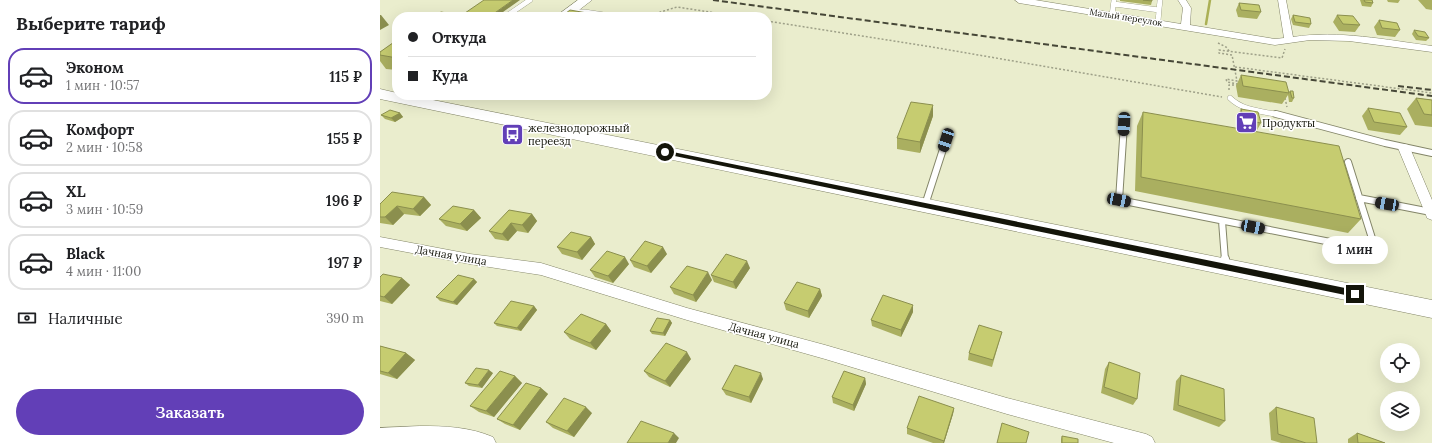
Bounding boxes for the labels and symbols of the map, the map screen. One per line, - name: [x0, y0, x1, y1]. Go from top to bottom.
- street label: Малый переулок: [1089, 6, 1163, 28]
- supermarket icon: Продукты: [1234, 110, 1260, 136]
- car: [1117, 112, 1131, 136]
- place label: Продукты: [1262, 116, 1315, 130]
- bus stop icon: железнодорожный переезд: [500, 121, 526, 147]
- place label: железнодорожный переезд: [528, 121, 630, 148]
- car: [937, 127, 955, 153]
- route start: [656, 143, 674, 161]
- car: [1106, 192, 1132, 208]
- car: [1374, 196, 1400, 212]
- car: [1240, 219, 1266, 235]
- callout: 1 мин: [1322, 236, 1388, 264]
- street label: Дачная улица: [414, 242, 488, 268]
- route end: [1346, 285, 1364, 303]
- street label: Дачная улица: [727, 319, 801, 351]

